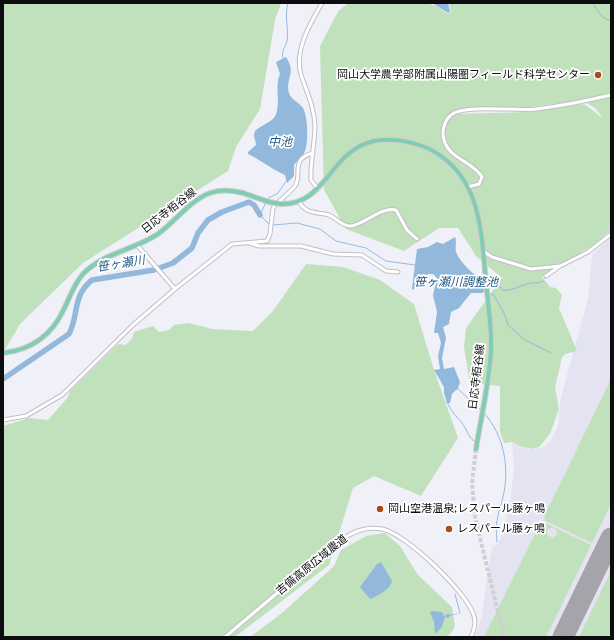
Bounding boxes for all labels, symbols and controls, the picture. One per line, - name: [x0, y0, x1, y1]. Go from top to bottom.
- place label: 岡山大学農学部附属山陽圏フィールド科学センター: [337, 68, 590, 82]
- marker: 岡山大学農学部附属山陽圏フィールド科学センター: [593, 70, 603, 80]
- water label: 中池: [268, 136, 292, 150]
- street label: 日応寺栢谷線: [139, 185, 199, 237]
- water label: 笹ヶ瀬川: [96, 253, 146, 275]
- water label: 笹ヶ瀬川調整池: [414, 276, 498, 290]
- street label: 日応寺栢谷線: [466, 343, 488, 411]
- place label: 岡山空港温泉;レスパール藤ヶ鳴: [388, 502, 545, 516]
- marker: 岡山空港温泉;レスパール藤ヶ鳴: [375, 504, 385, 514]
- place label: レスパール藤ヶ鳴: [457, 522, 545, 536]
- marker: レスパール藤ヶ鳴: [444, 524, 454, 534]
- street label: 吉備高原広域農道: [274, 532, 350, 598]

